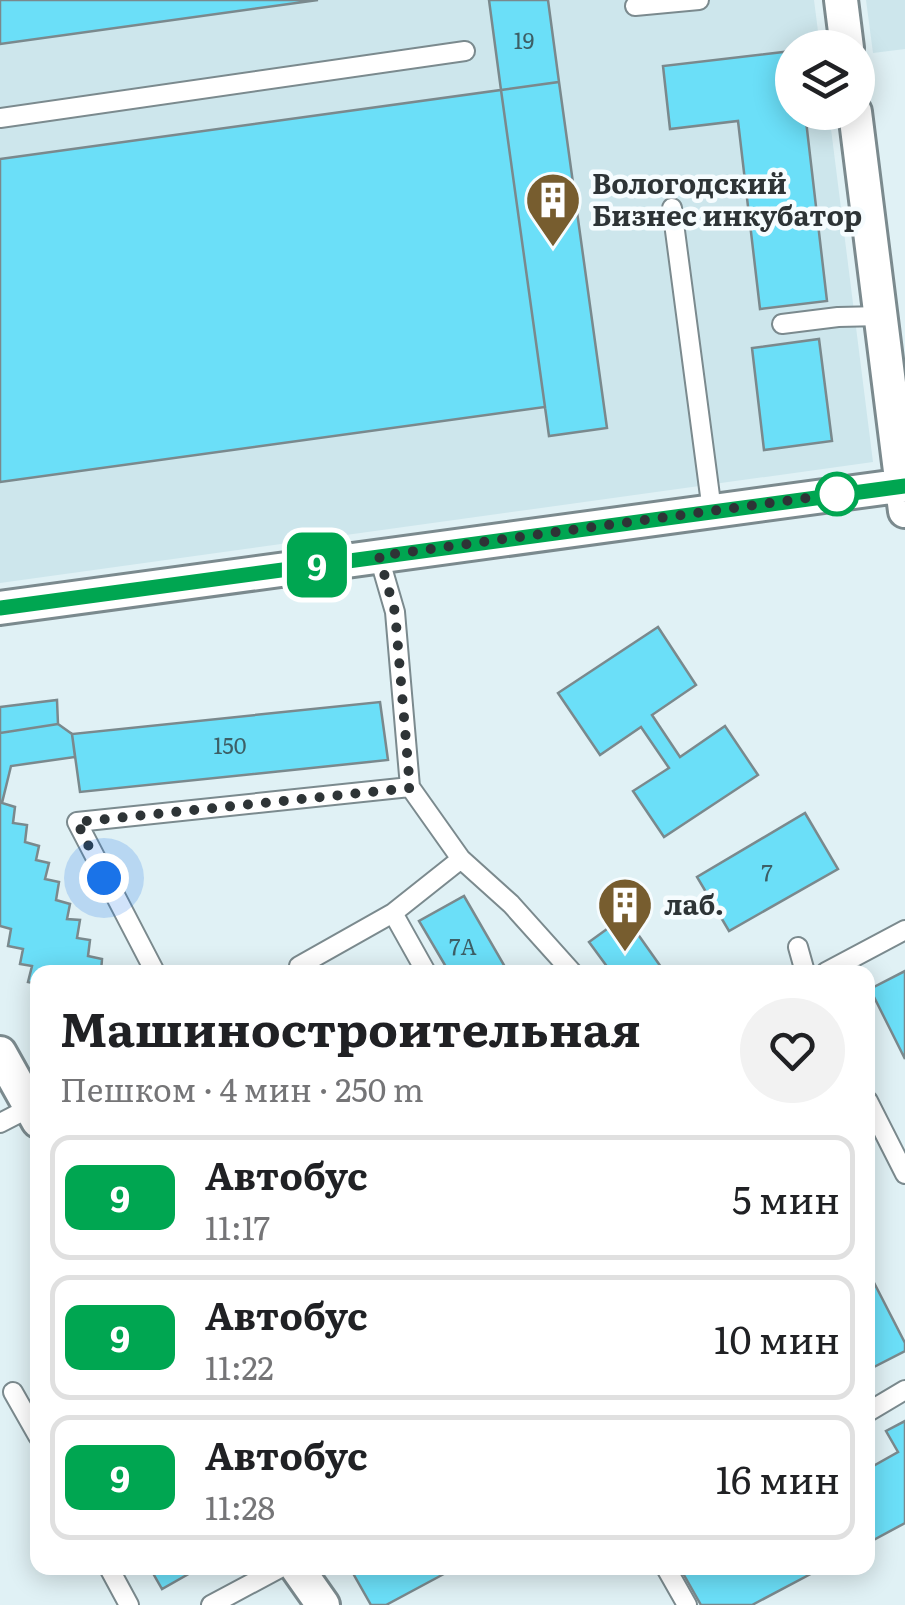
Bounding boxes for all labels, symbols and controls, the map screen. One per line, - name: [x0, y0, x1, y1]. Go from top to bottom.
- house number: 19: [514, 23, 534, 56]
- map controls: [775, 30, 875, 130]
- button: layers: [775, 30, 875, 130]
- place label: Вологодский Бизнес инкубатор: [592, 161, 862, 235]
- building icon: Вологодский Бизнес инкубатор: [523, 170, 583, 249]
- unlabelled marker: [816, 473, 858, 515]
- line badge: 9: [284, 532, 350, 598]
- text: 9: [307, 539, 327, 591]
- house number: 150: [214, 728, 246, 761]
- your location: [79, 853, 129, 903]
- house number: 7: [761, 855, 773, 888]
- building icon: лаб.: [595, 875, 655, 954]
- place label: лаб.: [664, 882, 724, 924]
- house number: 7А: [449, 929, 477, 962]
- text: Машиностроительная: [60, 991, 641, 1062]
- button: heart: [740, 998, 845, 1103]
- text: Пешком · 4 мин · 250 m: [60, 1064, 424, 1112]
- text: Автобус: [205, 1145, 368, 1202]
- text: 5 мин: [732, 1169, 840, 1226]
- text: 9: [110, 1171, 130, 1223]
- text: 11:17: [205, 1202, 270, 1250]
- text: Автобус: [205, 1285, 368, 1342]
- text: 10 мин: [714, 1309, 840, 1366]
- text: 9: [110, 1311, 130, 1363]
- text: 11:22: [205, 1342, 274, 1390]
- text: Автобус: [205, 1425, 368, 1482]
- text: 16 мин: [716, 1449, 840, 1506]
- text: 9: [110, 1451, 130, 1503]
- text: 11:28: [205, 1482, 275, 1530]

